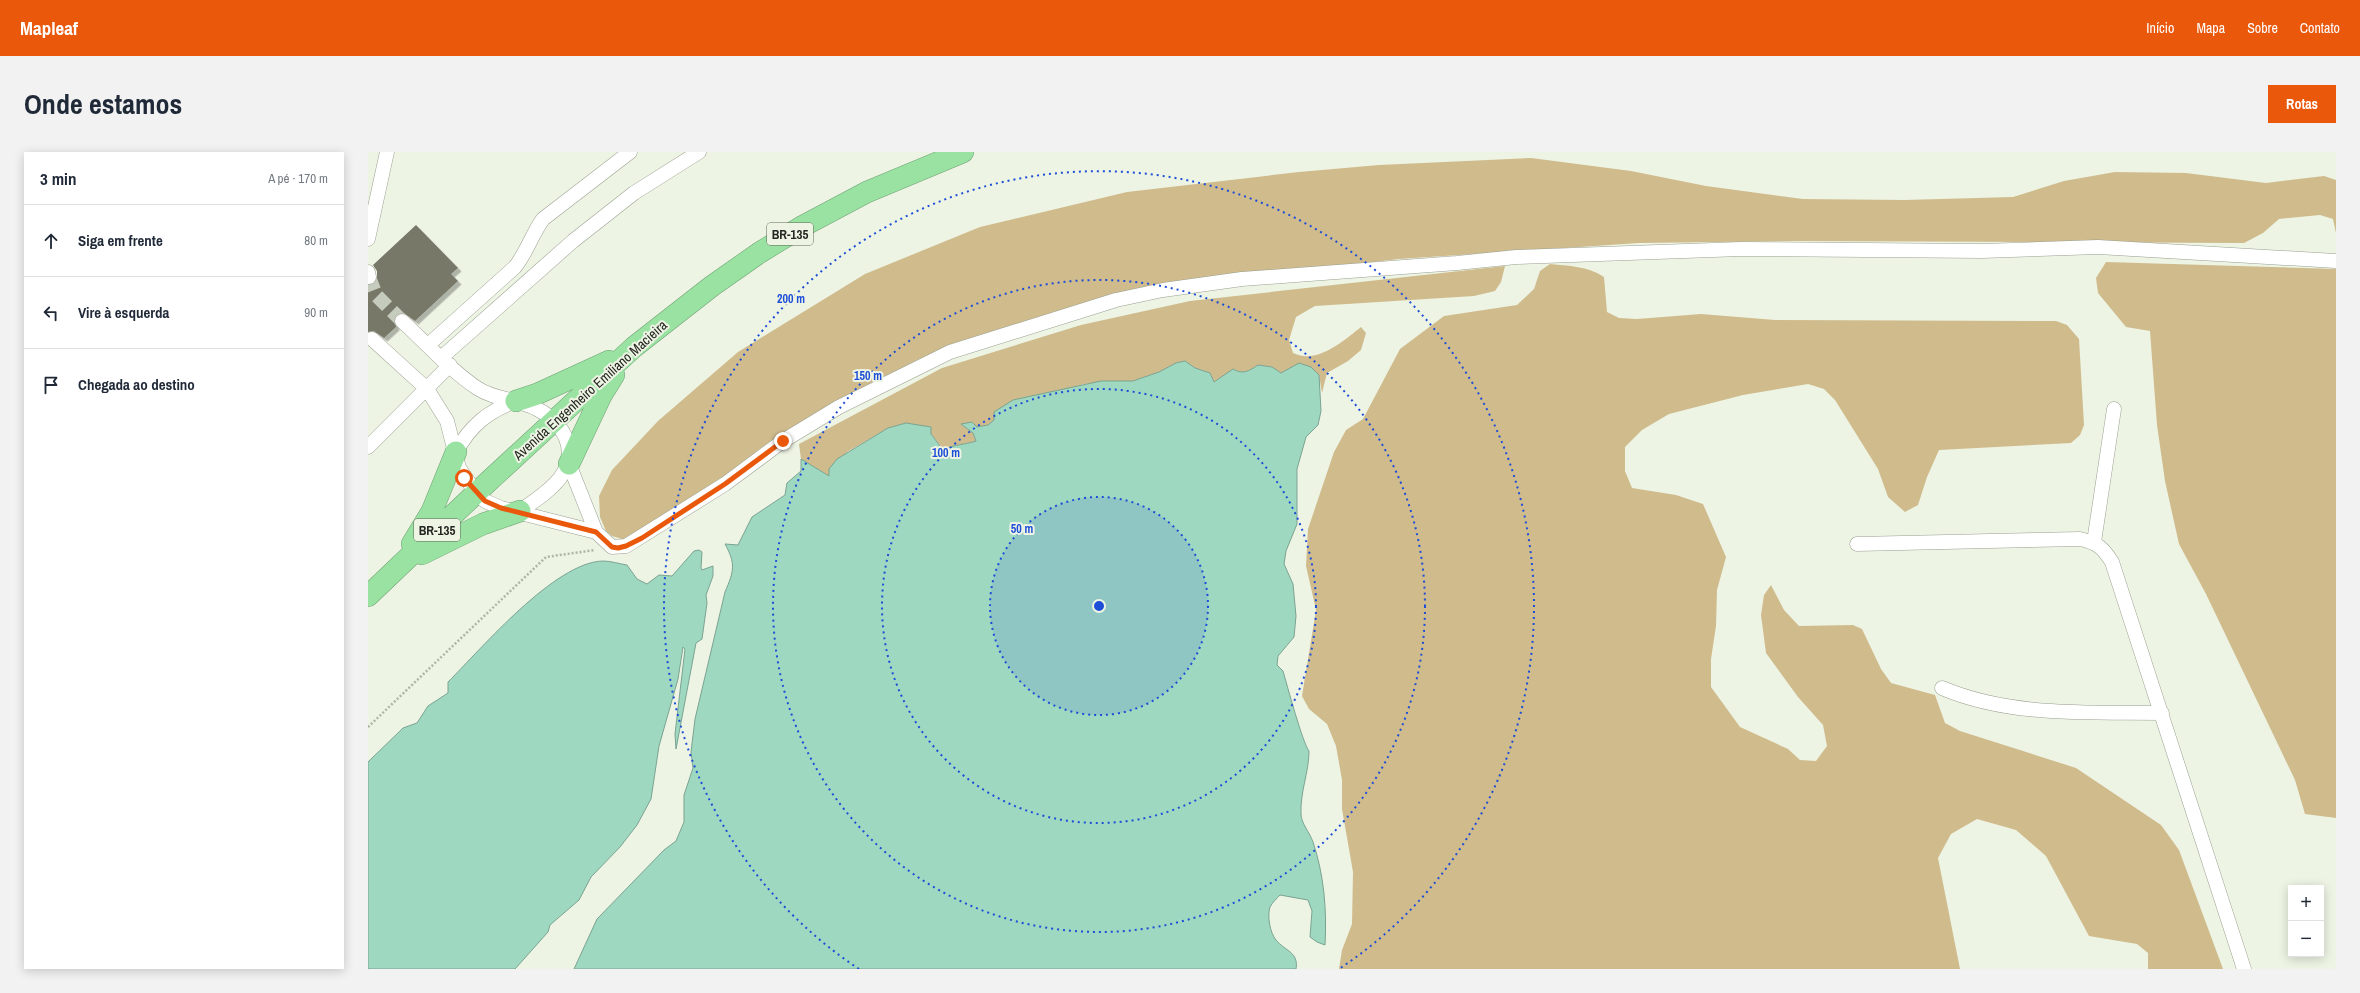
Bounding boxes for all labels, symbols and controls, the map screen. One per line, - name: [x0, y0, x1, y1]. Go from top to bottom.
- text: Mapleaf: [20, 15, 78, 41]
- text: Início: [2146, 19, 2174, 37]
- text: Mapa: [2196, 19, 2225, 37]
- text: Sobre: [2247, 19, 2278, 37]
- text: Contato: [2300, 19, 2340, 37]
- text: Onde estamos: [24, 85, 182, 123]
- button: Rotas: [2268, 85, 2336, 123]
- text: 3 min: [40, 167, 76, 190]
- text: A pé · 170 m: [268, 170, 328, 187]
- road number: BR-135: [767, 223, 813, 245]
- icon: ahead: [40, 230, 62, 252]
- text: Siga em frente: [78, 230, 163, 251]
- text: 80 m: [304, 232, 328, 249]
- text: 200 m: [777, 291, 805, 307]
- icon: left: [40, 302, 62, 324]
- text: Vire à esquerda: [78, 302, 169, 323]
- text: 90 m: [304, 304, 328, 321]
- street label: Avenida Engenheiro Emiliano Macieira: [509, 316, 671, 465]
- text: 150 m: [854, 368, 882, 384]
- icon: arrive: [40, 374, 62, 396]
- text: Chegada ao destino: [78, 374, 195, 395]
- route end: [774, 432, 792, 450]
- text: 100 m: [932, 445, 960, 461]
- route start: [455, 469, 473, 487]
- road number: BR-135: [414, 519, 460, 541]
- text: 50 m: [1011, 521, 1033, 537]
- centre of rings: [1092, 599, 1106, 613]
- map controls: [2288, 885, 2324, 957]
- button: +: [2288, 885, 2324, 921]
- button: −: [2288, 921, 2324, 957]

